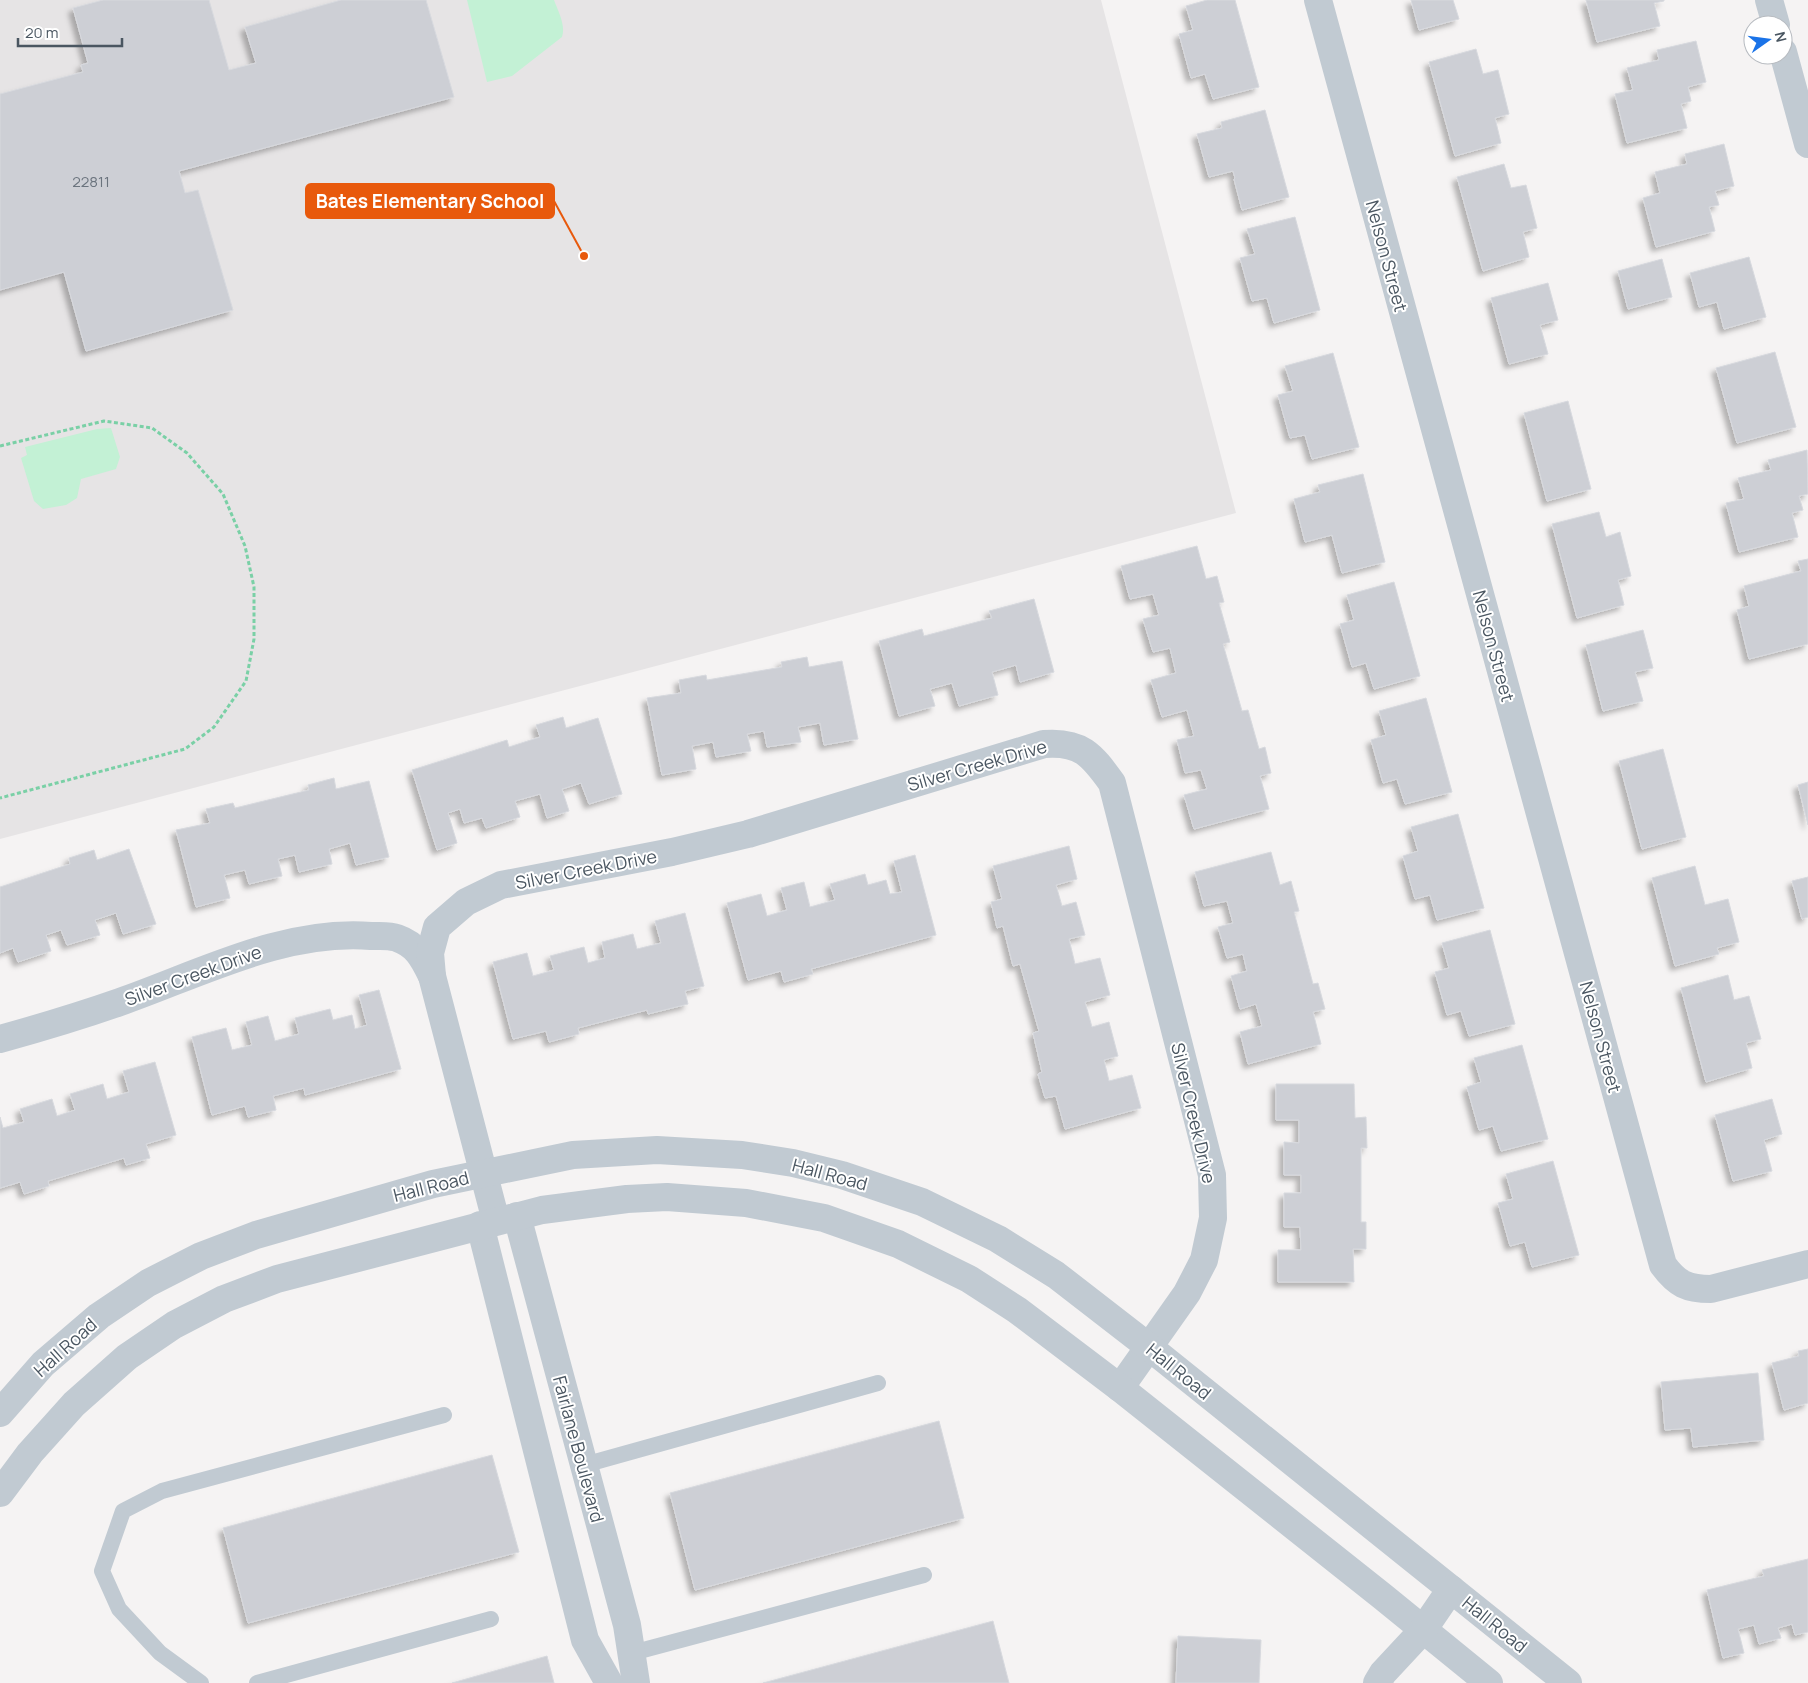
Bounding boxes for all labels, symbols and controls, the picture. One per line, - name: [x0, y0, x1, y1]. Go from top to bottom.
- scale bar: [18, 15, 121, 47]
- north arrow: [1743, 15, 1793, 65]
- text: 20 m: [25, 22, 58, 43]
- text: N: [1771, 30, 1792, 44]
- house number: 22811: [72, 171, 110, 192]
- callout: Bates Elementary School: [306, 184, 554, 218]
- text: Bates Elementary School: [316, 188, 544, 214]
- street label: Nelson Street: [1361, 198, 1413, 314]
- street label: Nelson Street: [1468, 588, 1520, 704]
- street label: Silver Creek Drive: [905, 734, 1049, 796]
- street label: Silver Creek Drive: [513, 844, 659, 894]
- street label: Silver Creek Drive: [121, 939, 265, 1011]
- street label: Nelson Street: [1575, 979, 1627, 1095]
- street label: Silver Creek Drive: [1166, 1040, 1222, 1186]
- street label: Hall Road: [790, 1152, 870, 1196]
- street label: Hall Road: [391, 1165, 471, 1207]
- street label: Hall Road: [28, 1312, 102, 1382]
- street label: Hall Road: [1142, 1337, 1216, 1405]
- street label: Fairlane Boulevard: [548, 1373, 610, 1525]
- street label: Hall Road: [1458, 1590, 1532, 1658]

